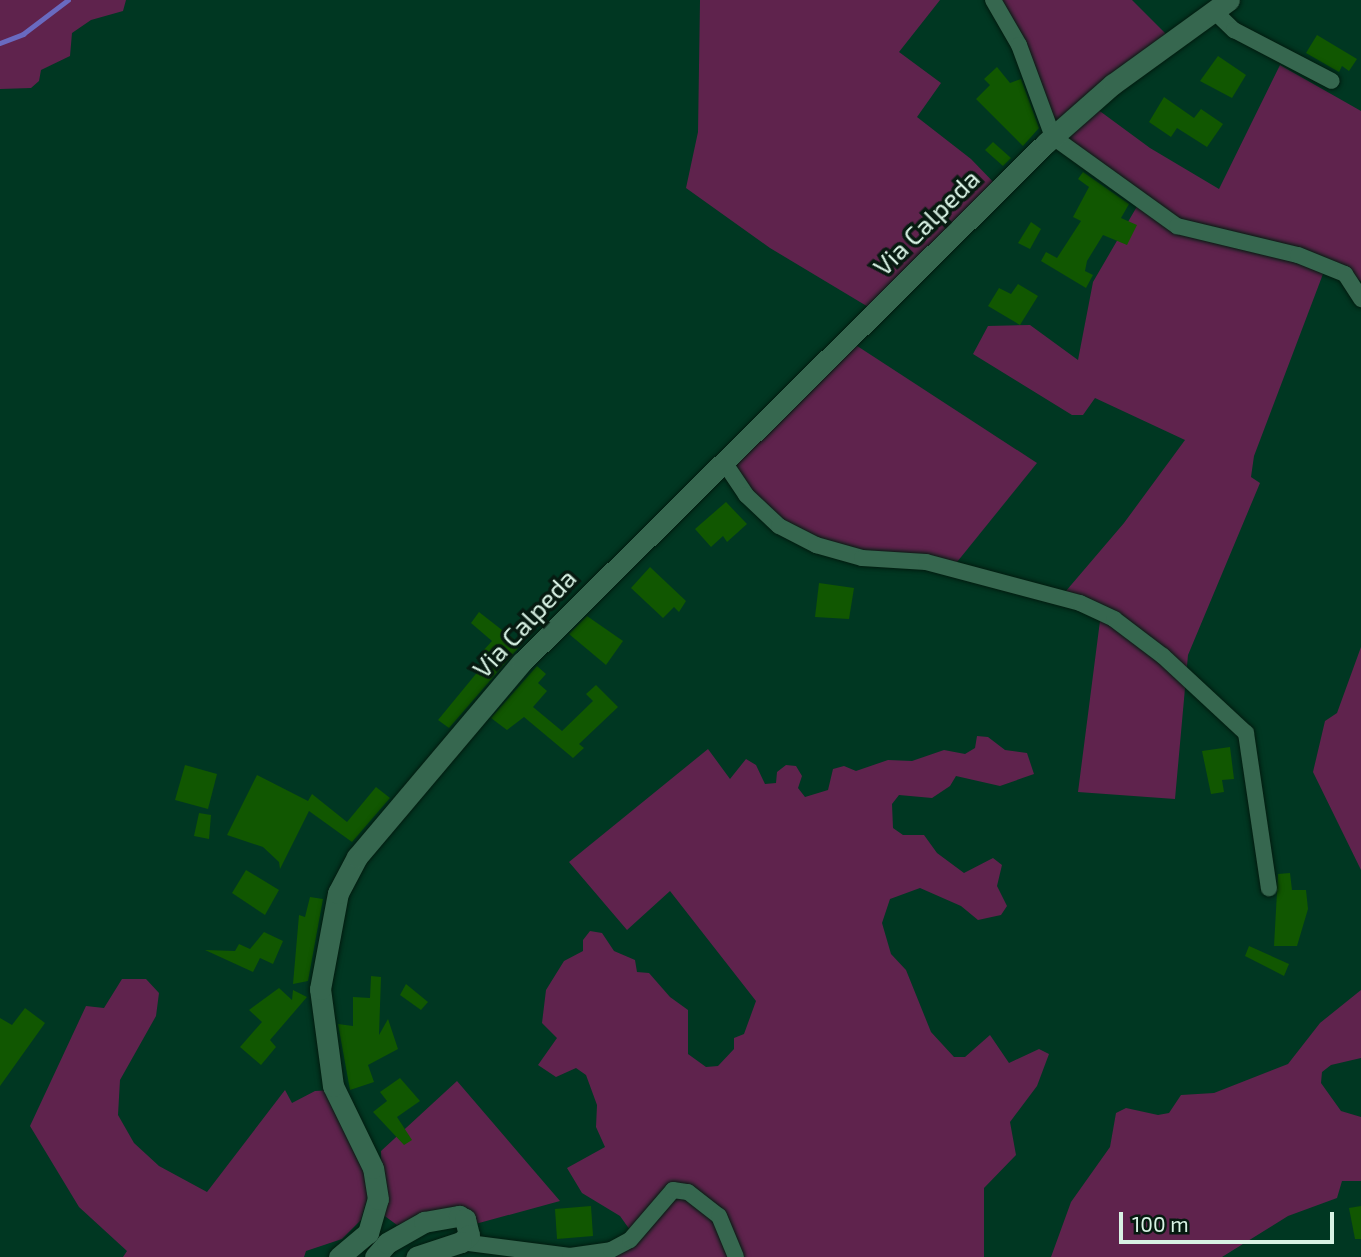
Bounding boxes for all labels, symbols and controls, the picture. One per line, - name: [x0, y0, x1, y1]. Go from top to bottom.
- street label: Via Calpeda: [866, 162, 986, 282]
- street label: Via Calpeda: [466, 562, 582, 684]
- scale bar: [1123, 1198, 1338, 1242]
- text: 100 m: [1132, 1211, 1189, 1236]

